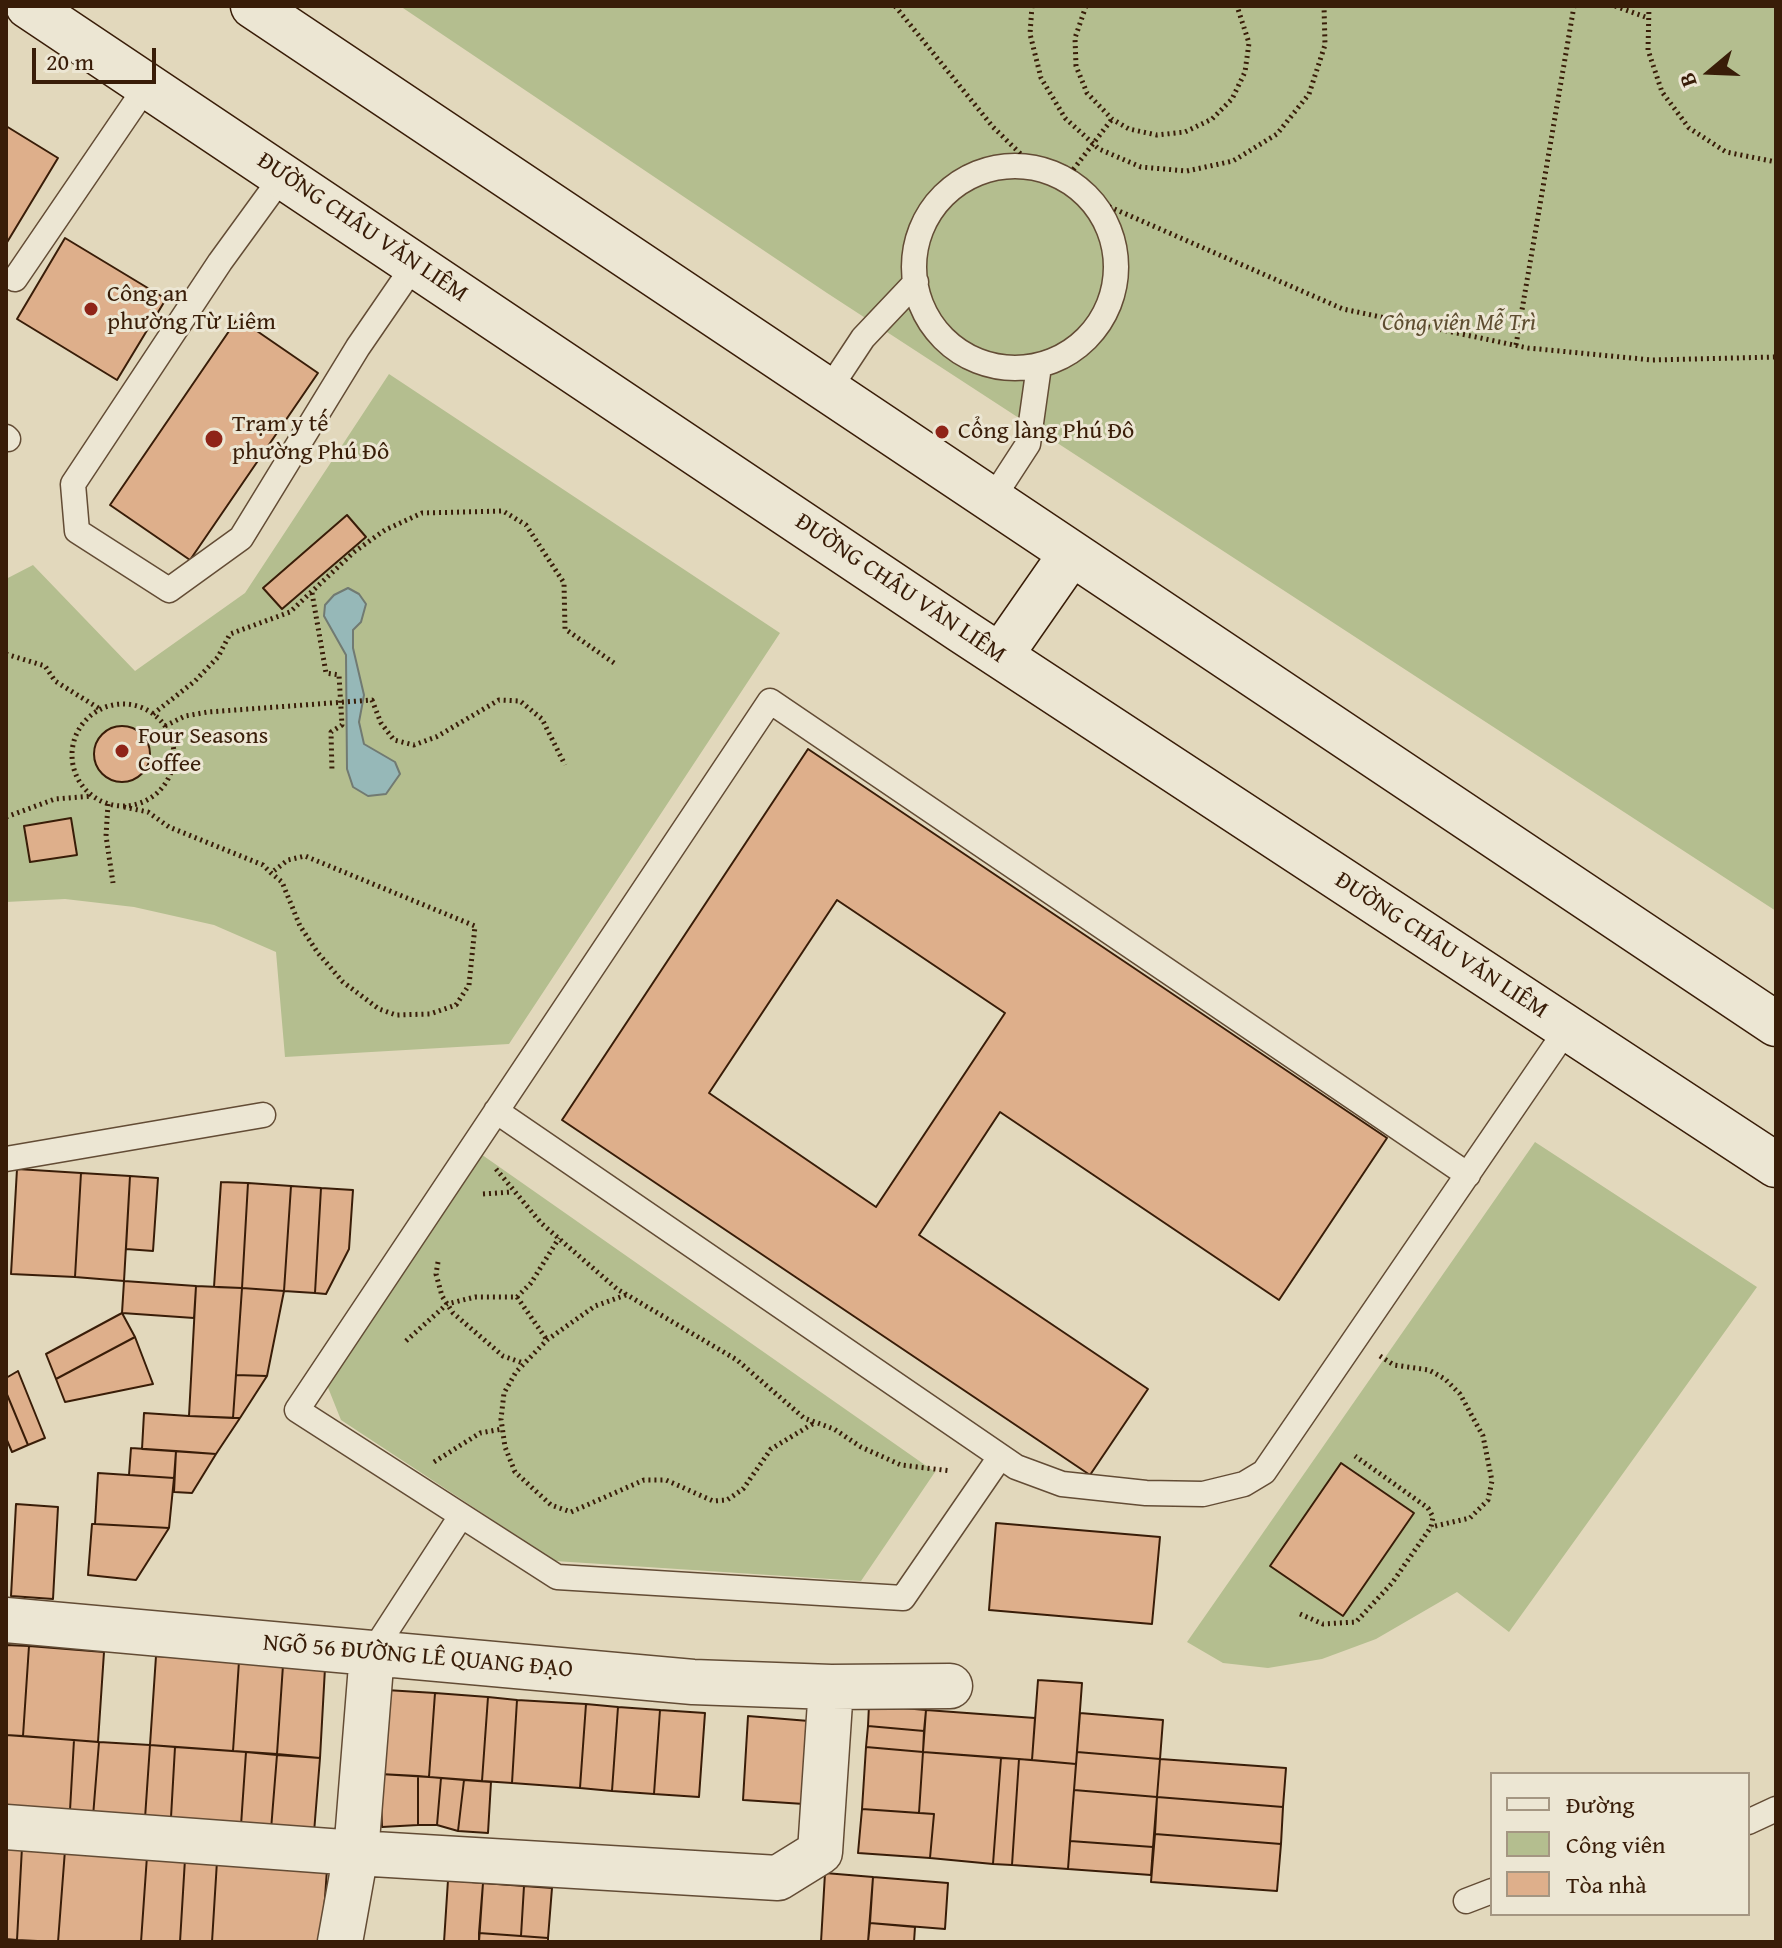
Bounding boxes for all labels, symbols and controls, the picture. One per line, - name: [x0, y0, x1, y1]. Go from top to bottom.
- scale bar: [36, 32, 160, 82]
- north arrow: [1670, 32, 1750, 112]
- text: 20 m: [46, 44, 94, 79]
- text: B: [1670, 68, 1705, 91]
- street label: ĐƯỜNG CHÂU VĂN LIÊM: [251, 147, 473, 309]
- place label: Công an phường Từ Liêm: [107, 281, 276, 337]
- marker: Công an phường Từ Liêm: [82, 300, 100, 318]
- park label: Công viên Mễ Trì: [1382, 310, 1536, 338]
- place label: Trạm y tế phường Phú Đô: [232, 411, 389, 467]
- place label: Cổng làng Phú Đô: [958, 418, 1134, 446]
- marker: Cổng làng Phú Đô: [933, 423, 951, 441]
- marker: Trạm y tế phường Phú Đô: [203, 428, 225, 450]
- street label: ĐƯỜNG CHÂU VĂN LIÊM: [789, 508, 1011, 670]
- place label: Four Seasons Coffee: [138, 723, 268, 779]
- marker: Four Seasons Coffee: [113, 742, 131, 760]
- street label: ĐƯỜNG CHÂU VĂN LIÊM: [1329, 866, 1553, 1026]
- street label: NGÕ 56 ĐƯỜNG LÊ QUANG ĐẠO: [262, 1629, 574, 1685]
- legend: [1490, 1772, 1750, 1916]
- text: Đường: [1566, 1787, 1635, 1822]
- text: Công viên: [1566, 1827, 1665, 1862]
- text: Tòa nhà: [1566, 1867, 1647, 1902]

